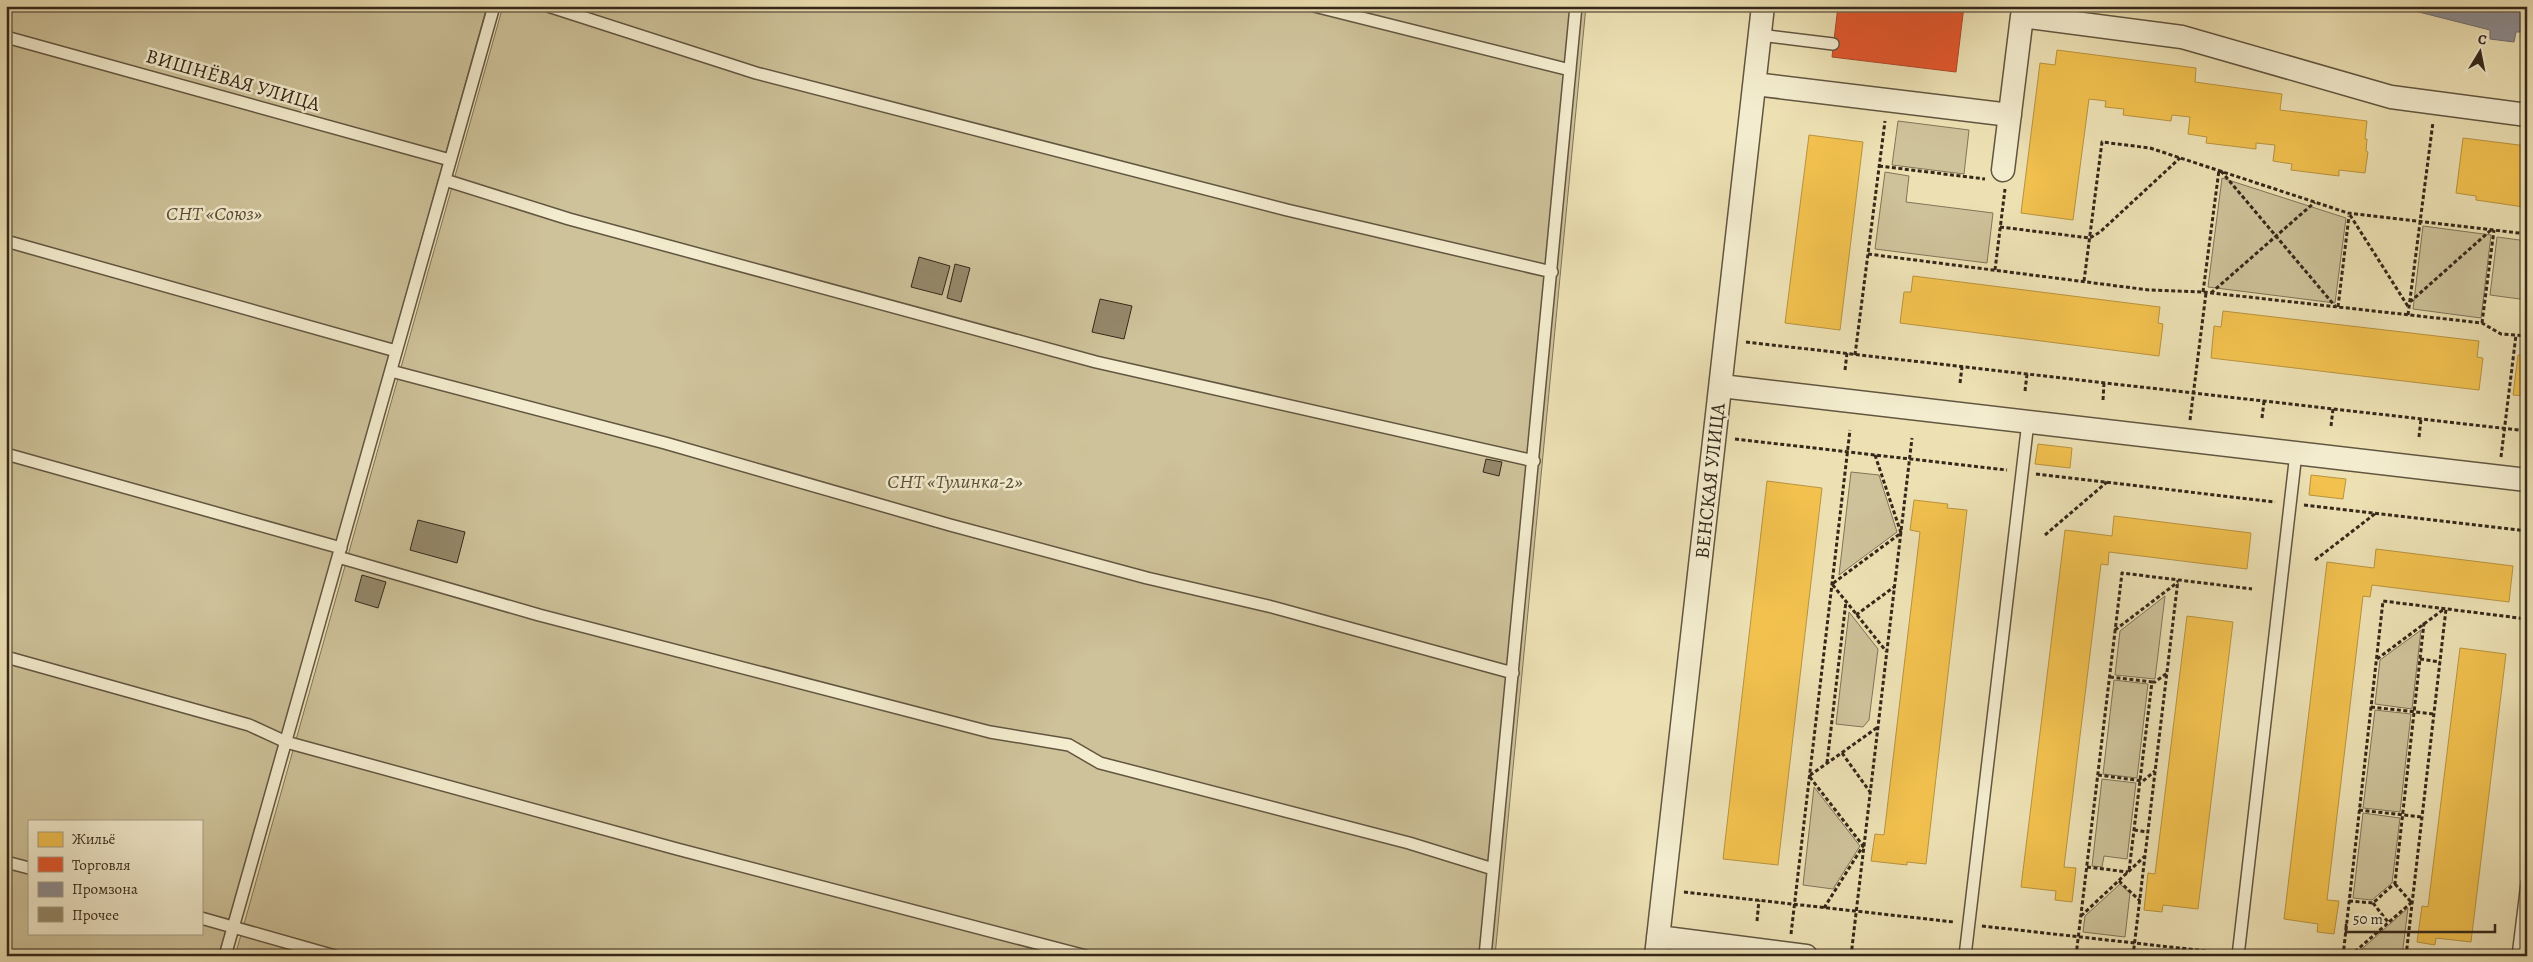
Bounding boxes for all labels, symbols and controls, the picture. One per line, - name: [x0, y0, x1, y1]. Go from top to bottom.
- north arrow: [2456, 28, 2506, 78]
- text: С: [2476, 30, 2488, 50]
- street label: ВИШНЁВАЯ УЛИЦА: [143, 42, 323, 118]
- park label: СНТ «Союз»: [166, 200, 262, 227]
- street label: ВЕНСКАЯ УЛИЦА: [1688, 401, 1732, 560]
- park label: СНТ «Тулинка-2»: [887, 468, 1023, 495]
- legend: [28, 820, 202, 934]
- text: Жильё: [72, 829, 115, 849]
- text: Торговля: [72, 855, 130, 875]
- text: Промзона: [72, 879, 138, 899]
- scale bar: [2346, 902, 2494, 934]
- text: Прочее: [72, 905, 119, 925]
- text: 50 m: [2353, 909, 2383, 929]

